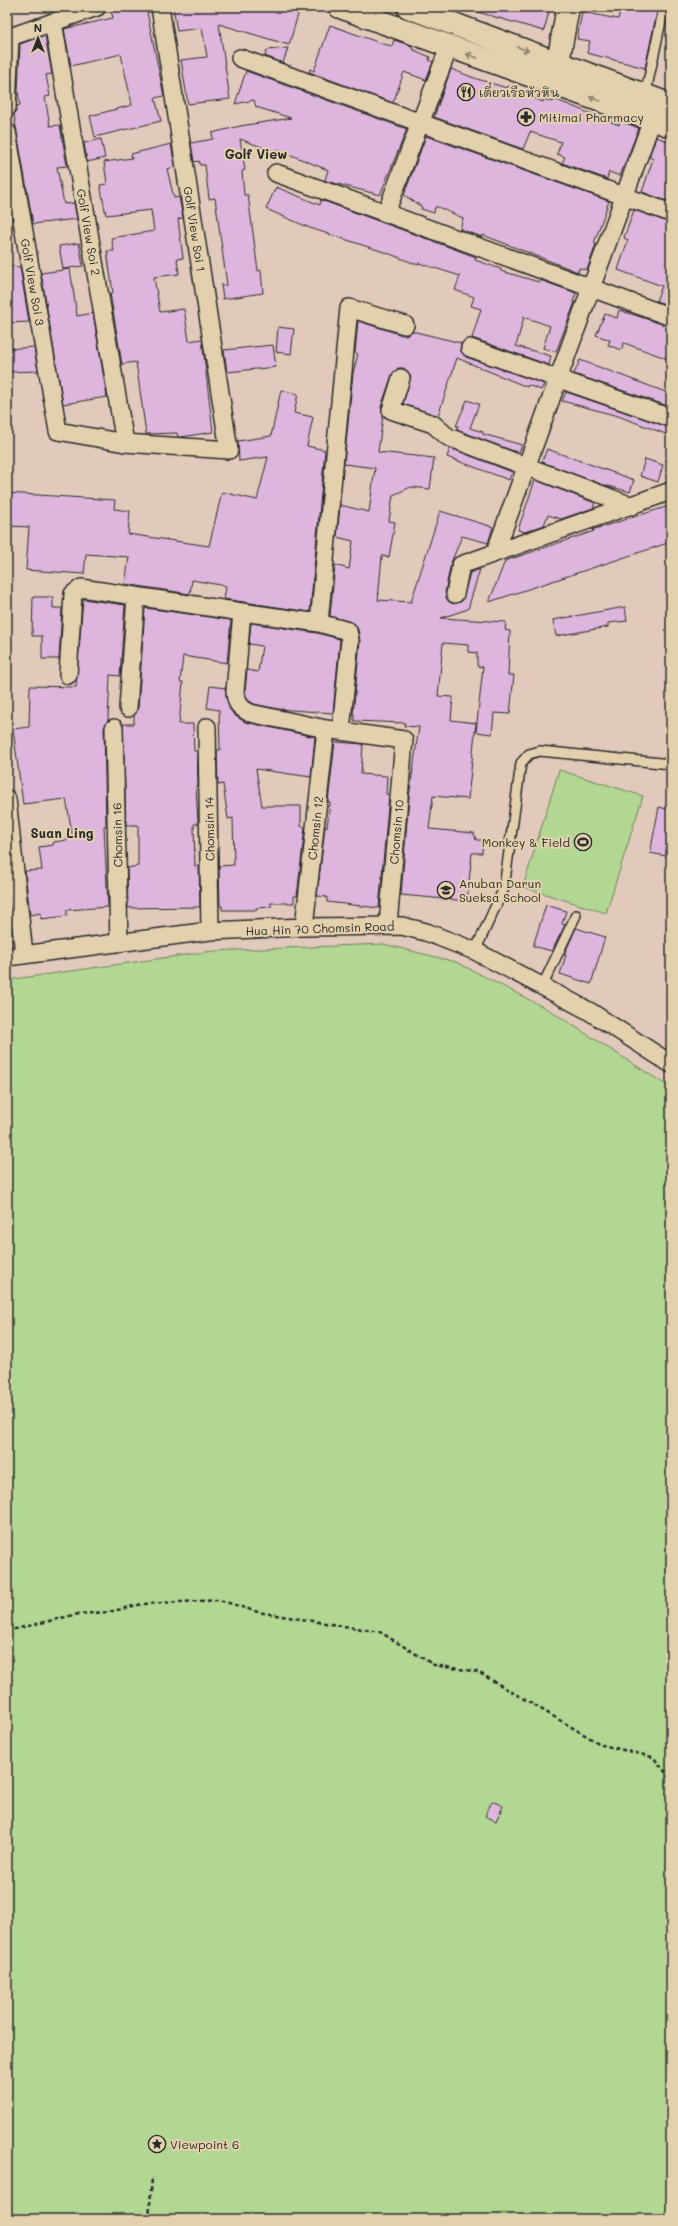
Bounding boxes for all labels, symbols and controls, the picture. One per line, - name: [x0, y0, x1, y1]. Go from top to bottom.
- north arrow: [18, 18, 58, 58]
- text: N: [34, 20, 42, 35]
- one-way arrow: [517, 46, 529, 54]
- one-way arrow: [467, 51, 479, 59]
- place label: เตี๋ยวเรือหัวหิน: [479, 81, 560, 100]
- restaurant icon: เตี๋ยวเรือหัวหิน: [456, 82, 476, 102]
- one-way arrow: [589, 95, 601, 103]
- pharmacy icon: Mitimai Pharmacy: [516, 107, 536, 127]
- place label: Mitimai Pharmacy: [539, 109, 644, 125]
- district label: Golf View: [225, 145, 287, 162]
- street label: Golf View Soi 1: [180, 185, 210, 273]
- street label: Golf View Soi 2: [74, 187, 104, 277]
- street label: Golf View Soi 3: [17, 237, 49, 327]
- street label: Chomsin 12: [304, 795, 326, 861]
- street label: Chomsin 14: [200, 797, 218, 861]
- street label: Chomsin 10: [385, 798, 407, 865]
- street label: Chomsin 16: [108, 803, 126, 867]
- district label: Suan Ling: [31, 824, 94, 841]
- sports icon: Monkey & Field: [573, 832, 593, 852]
- place label: Monkey & Field: [482, 834, 570, 850]
- place label: Anuban Darun Sueksa School: [459, 875, 541, 905]
- school or university icon: Anuban Darun Sueksa School: [436, 880, 456, 900]
- street label: Hua Hin 70 Chomsin Road: [245, 917, 395, 939]
- place icon: Viewpoint 6: [147, 2134, 167, 2154]
- place label: Viewpoint 6: [170, 2136, 239, 2152]

